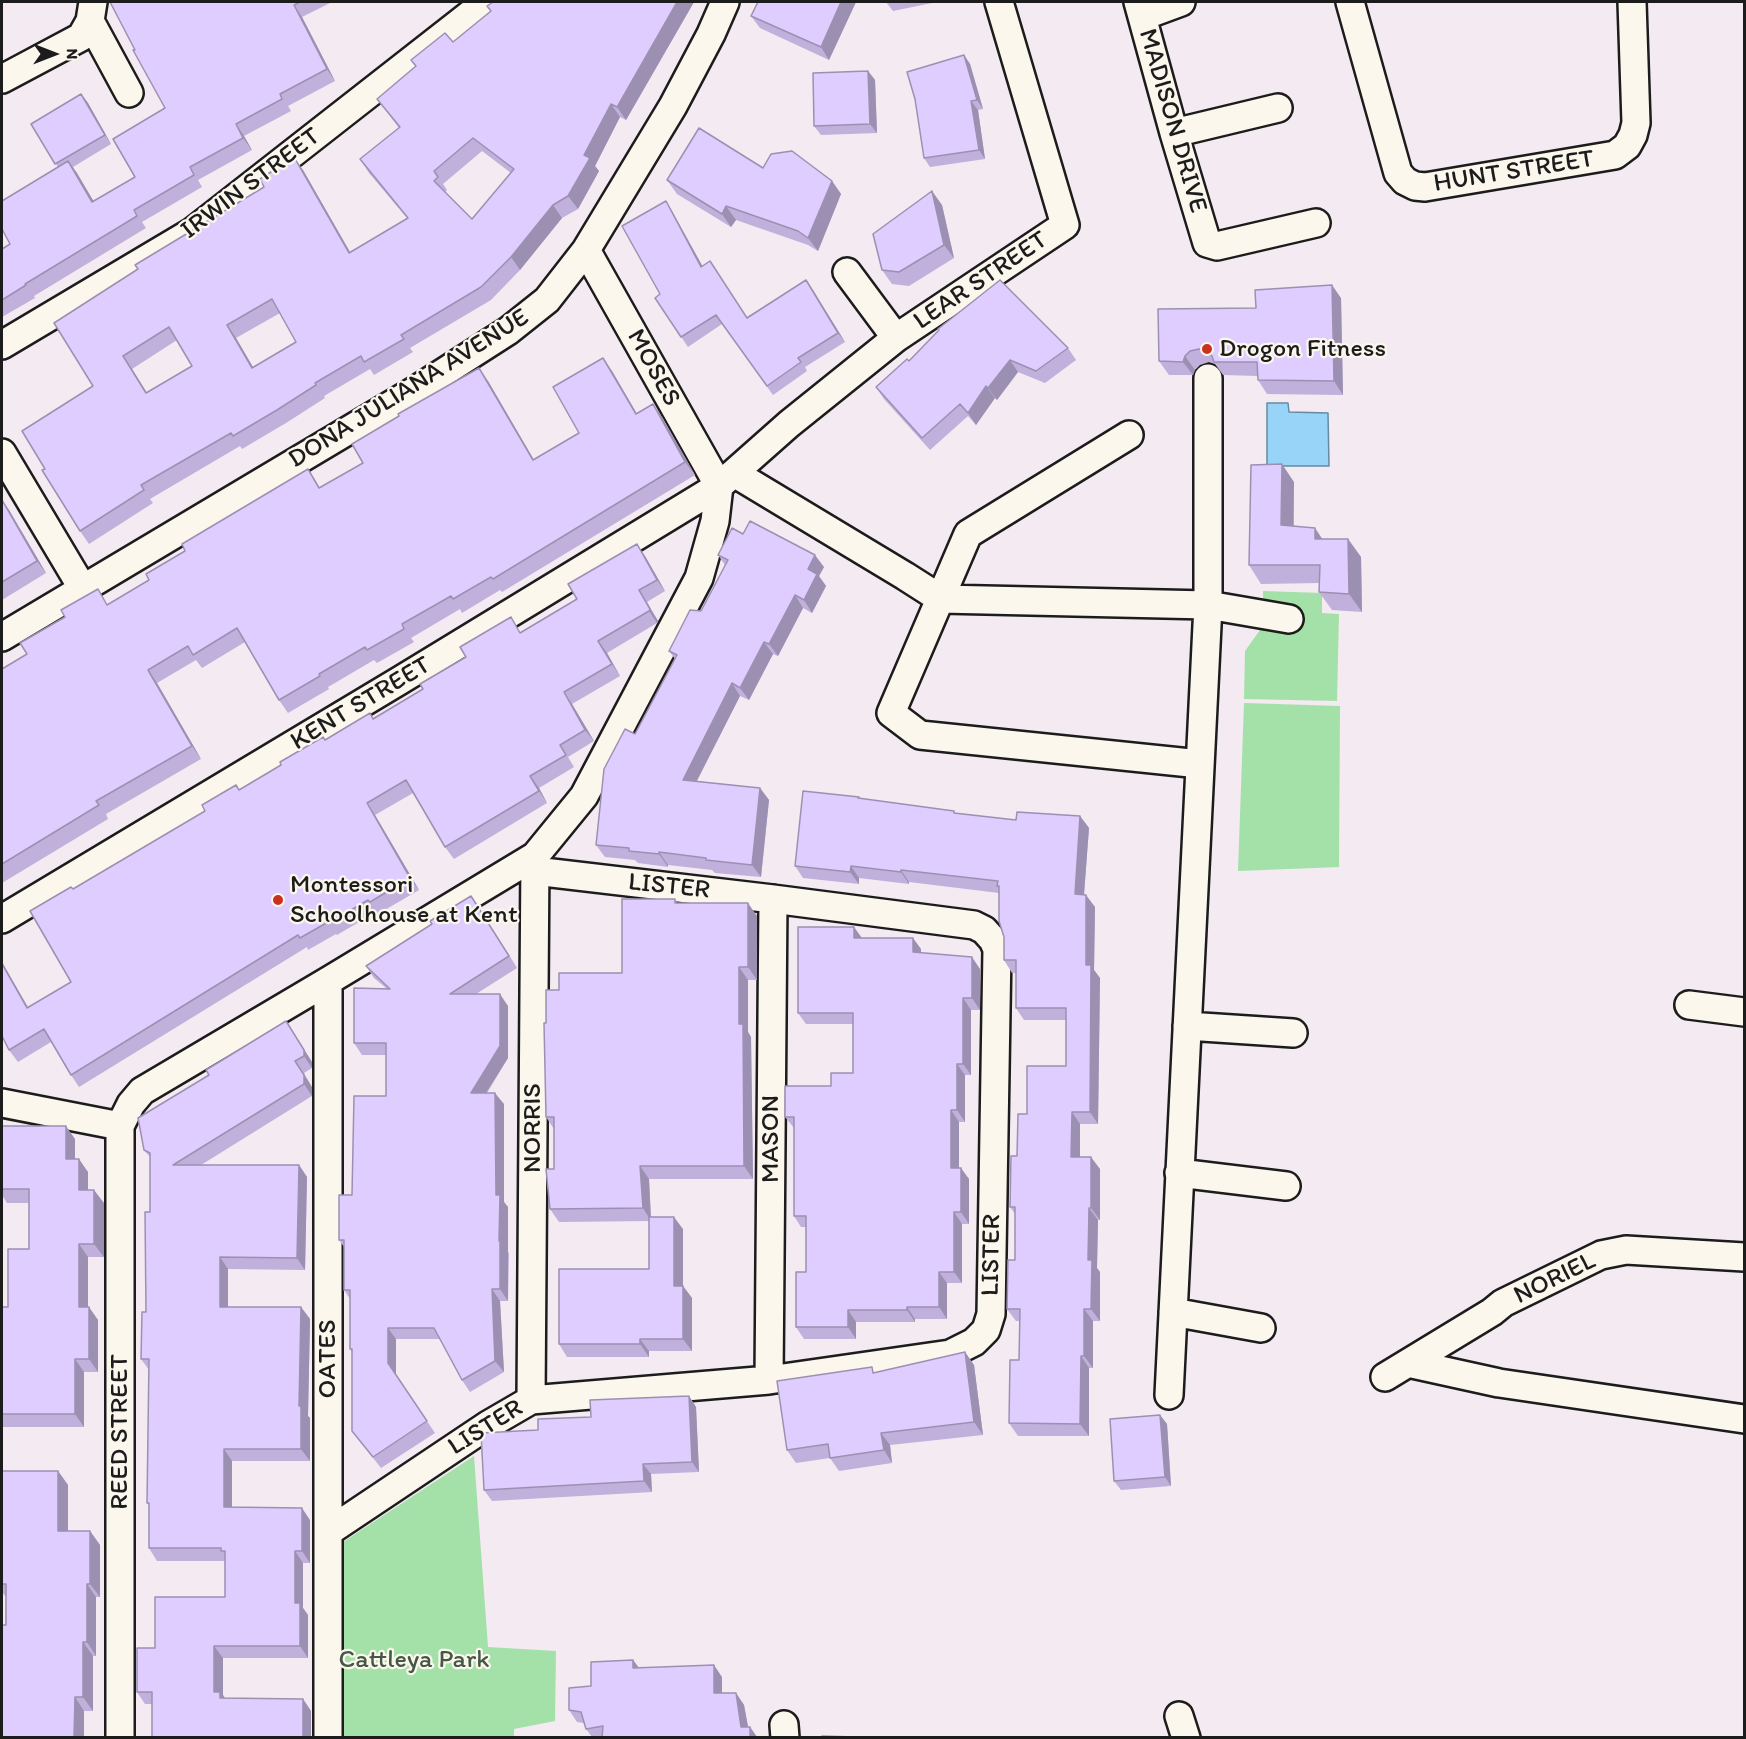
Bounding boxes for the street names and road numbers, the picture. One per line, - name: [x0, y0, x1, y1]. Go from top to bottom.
- street label: MADISON DRIVE: [1131, 25, 1213, 217]
- street label: IRWIN STREET: [175, 121, 327, 247]
- street label: HUNT STREET: [1432, 144, 1596, 200]
- street label: LEAR STREET: [908, 225, 1054, 337]
- street label: DONA JULIANA AVENUE: [283, 302, 535, 476]
- street label: MOSES: [619, 324, 687, 412]
- street label: KENT STREET: [285, 650, 437, 758]
- street label: LISTER: [626, 867, 712, 907]
- street label: NORRIS: [517, 1083, 549, 1173]
- street label: MASON: [755, 1095, 787, 1183]
- street label: LISTER: [976, 1214, 1008, 1296]
- street label: NORIEL: [1509, 1246, 1601, 1312]
- street label: OATES: [312, 1319, 344, 1399]
- street label: REED STREET: [104, 1354, 136, 1510]
- street label: LISTER: [443, 1393, 529, 1463]

